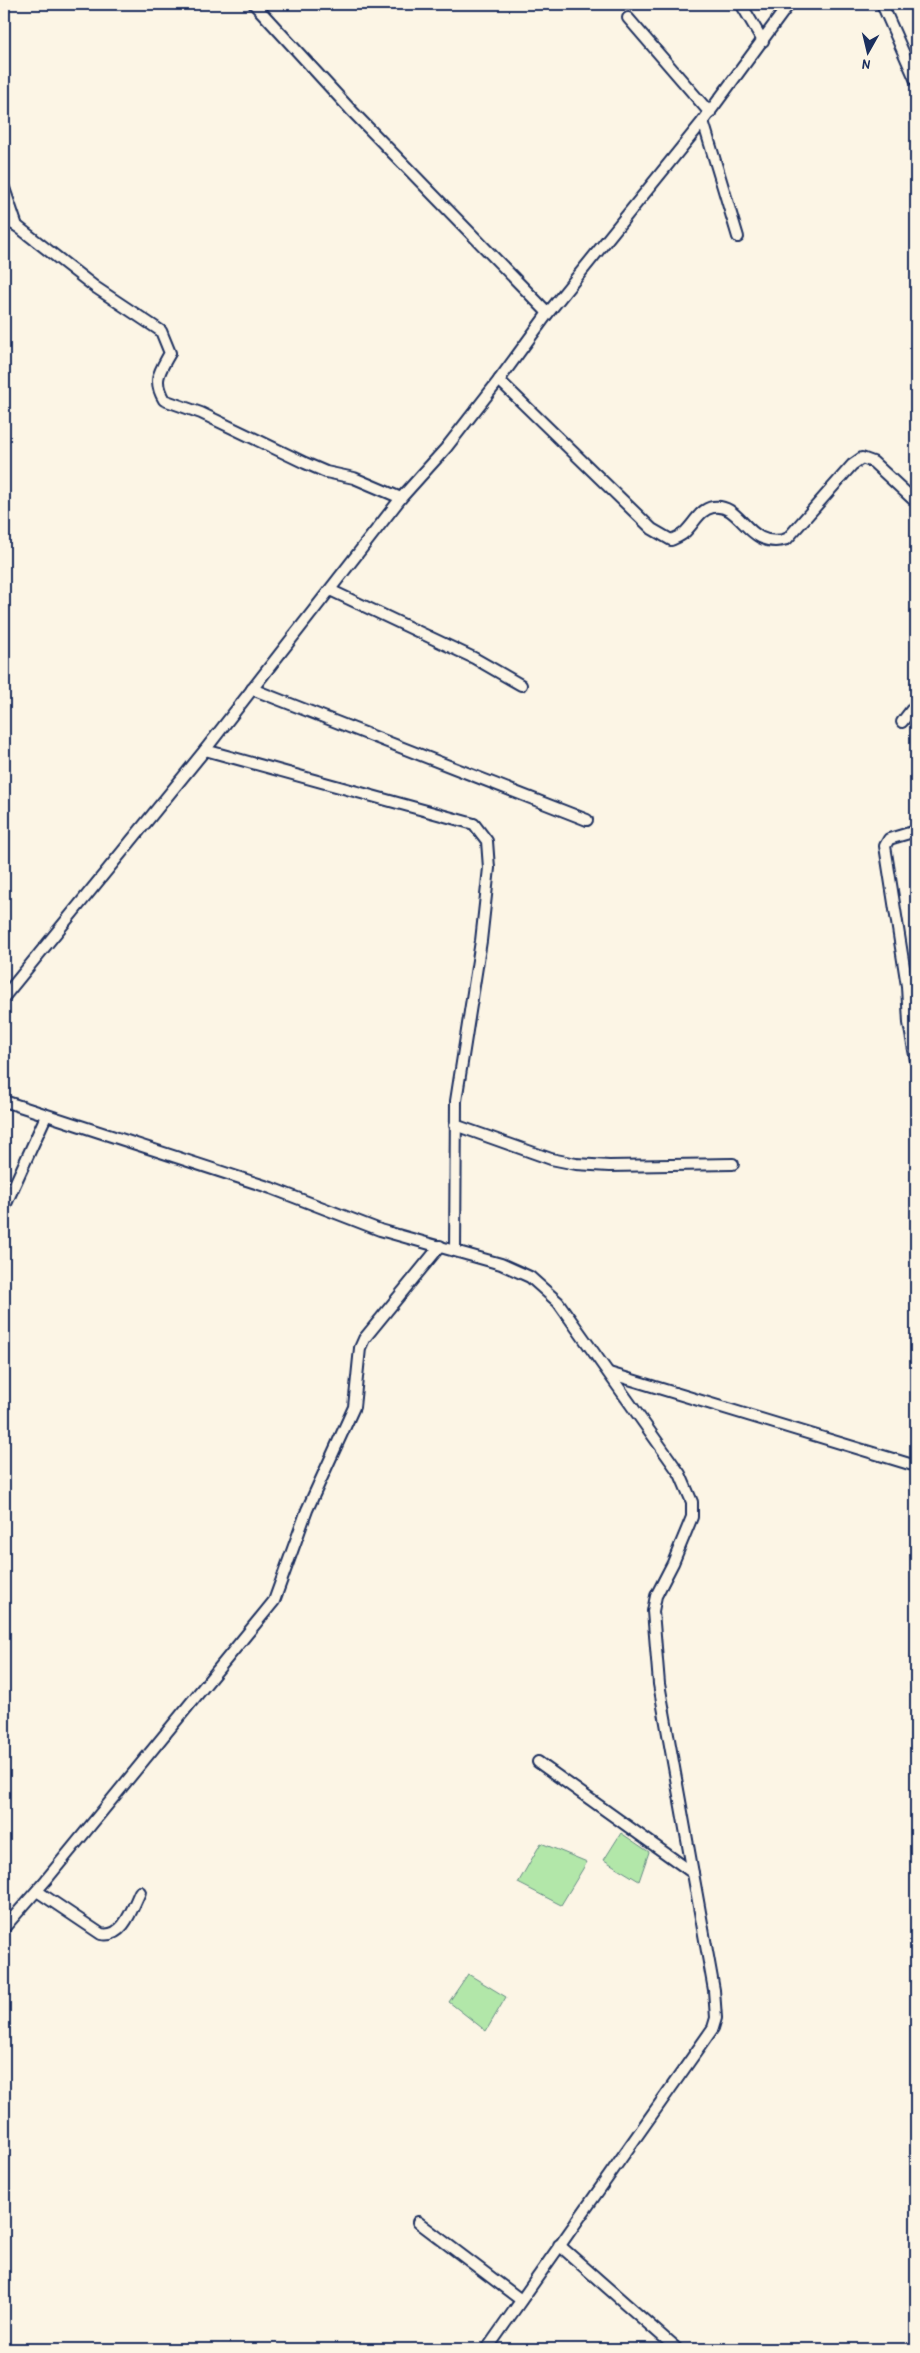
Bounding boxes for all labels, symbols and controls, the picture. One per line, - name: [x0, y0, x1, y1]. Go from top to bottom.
- north arrow: [842, 28, 892, 78]
- text: N: [861, 55, 871, 75]

